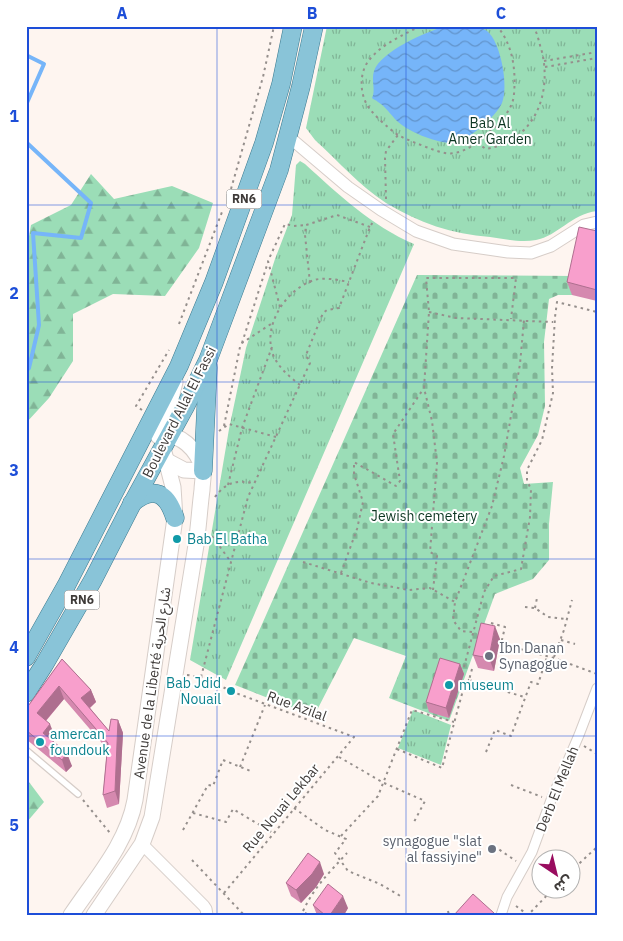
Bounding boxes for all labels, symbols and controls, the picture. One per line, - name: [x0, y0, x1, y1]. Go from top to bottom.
- text: A: [117, 3, 128, 23]
- text: B: [307, 3, 318, 23]
- text: C: [496, 3, 506, 23]
- text: 1: [9, 106, 19, 126]
- park label: Bab Al Amer Garden: [448, 114, 532, 148]
- road number: RN6: [226, 190, 262, 208]
- text: 2: [9, 283, 19, 303]
- street label: Boulevard Allal El Fassi: [138, 343, 220, 481]
- text: 3: [9, 460, 19, 480]
- park label: Jewish cemetery: [371, 507, 477, 525]
- place label: Bab El Batha: [187, 530, 268, 548]
- marker: Bab El Batha: [171, 533, 183, 545]
- street label: Avenue de la Liberté شارع الحرية: [130, 586, 176, 780]
- road number: RN6: [64, 590, 100, 610]
- text: 4: [9, 637, 19, 657]
- place label: Ibn Danan Synagogue: [499, 639, 568, 673]
- marker: Ibn Danan Synagogue: [483, 650, 495, 662]
- place label: Bab Jdid Nouail: [166, 674, 221, 708]
- place label: museum: [459, 676, 514, 694]
- marker: museum: [443, 679, 455, 691]
- marker: Bab Jdid Nouail: [225, 685, 237, 697]
- street label: Rue Azilal: [265, 687, 329, 725]
- place label: amercan foundouk: [50, 725, 110, 759]
- marker: amercan foundouk: [34, 736, 46, 748]
- street label: Derb El Mellah: [532, 743, 582, 835]
- street label: Rue Nouai Lekbar: [239, 760, 323, 856]
- text: 5: [9, 815, 19, 835]
- place label: synagogue "slat al fassiyine": [383, 832, 482, 866]
- marker: synagogue "slat al fassiyine": [486, 843, 498, 855]
- north arrow: [530, 848, 580, 898]
- text: ش: [550, 872, 576, 898]

